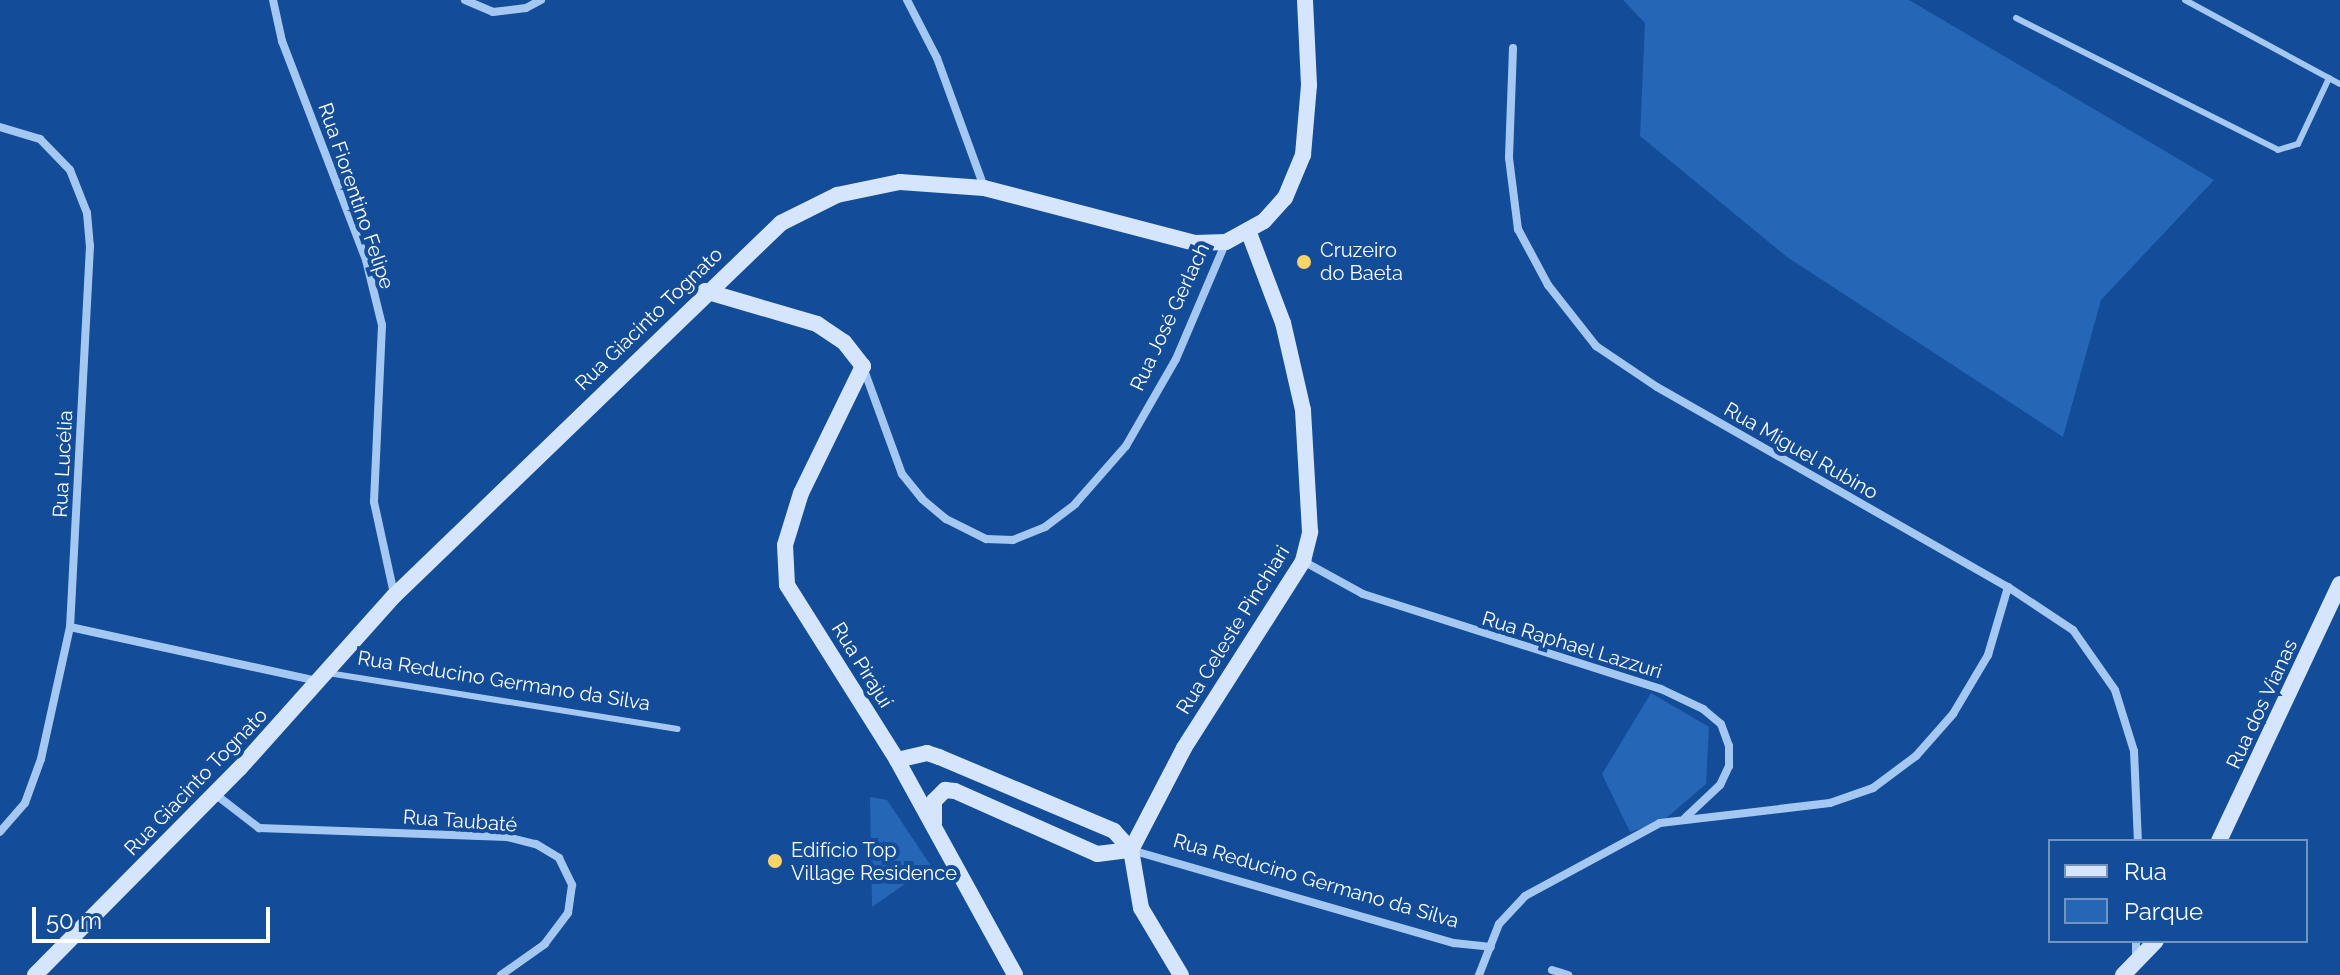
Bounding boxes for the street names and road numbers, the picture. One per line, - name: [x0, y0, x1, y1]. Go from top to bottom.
- street label: Rua Fiorentino Felipe: [313, 100, 399, 292]
- street label: Rua José Gerlach: [1125, 239, 1215, 395]
- street label: Rua Giacinto Tognato: [570, 242, 728, 396]
- street label: Rua Miguel Rubino: [1720, 397, 1882, 505]
- street label: Rua Lucélia: [48, 410, 78, 518]
- street label: Rua Celeste Pinchiari: [1171, 541, 1295, 719]
- street label: Rua Raphael Lazzuri: [1479, 606, 1665, 684]
- street label: Rua Pirajuí: [826, 618, 898, 712]
- street label: Rua dos Vianas: [2221, 635, 2303, 773]
- street label: Rua Reducino Germano da Silva: [356, 646, 652, 716]
- street label: Rua Giacinto Tognato: [119, 703, 273, 861]
- street label: Rua Taubaté: [402, 805, 518, 837]
- street label: Rua Reducino Germano da Silva: [1170, 829, 1462, 933]

